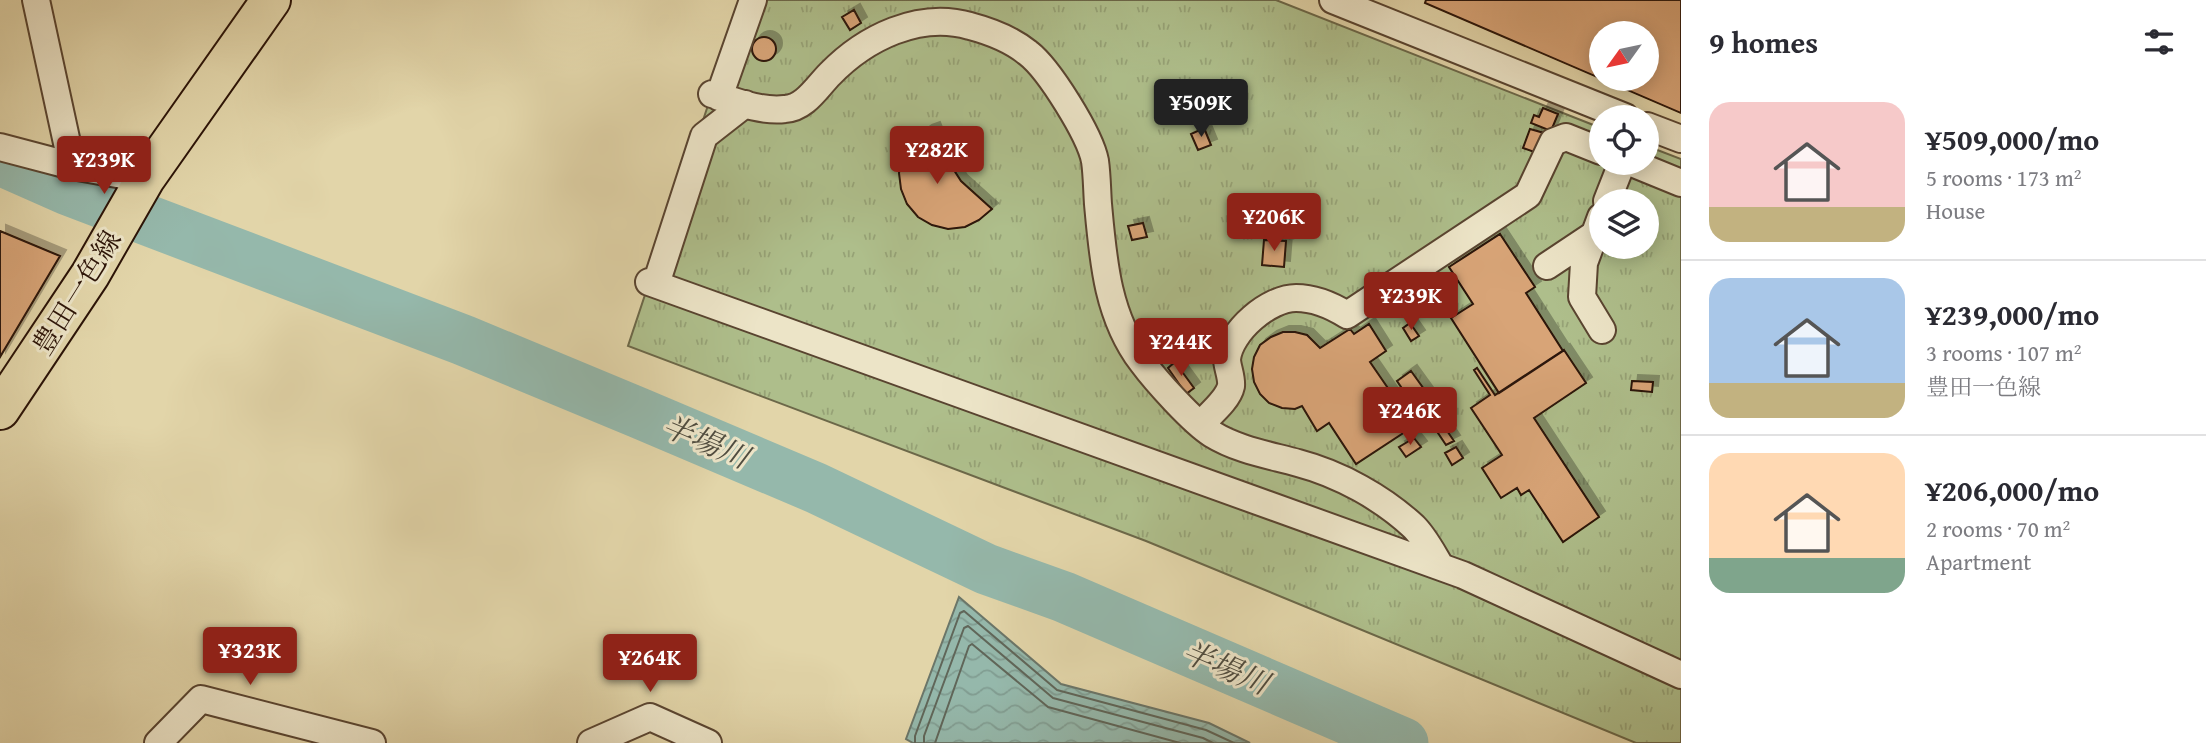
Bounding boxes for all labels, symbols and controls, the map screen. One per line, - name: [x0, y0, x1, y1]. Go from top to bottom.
- text: 9 homes: [1709, 20, 1818, 64]
- north arrow: [1589, 21, 1659, 91]
- map controls: [1589, 21, 1659, 259]
- icon: filters: [2140, 23, 2178, 61]
- pin: ¥509K: [1152, 80, 1250, 139]
- text: ¥509K: [1170, 85, 1232, 118]
- button: locate: [1589, 105, 1659, 175]
- text: ¥509,000/mo: [1926, 117, 2099, 161]
- pin: ¥282K: [888, 127, 986, 186]
- icon: home: [1765, 130, 1849, 214]
- text: ¥282K: [906, 132, 968, 165]
- pin: ¥239K: [55, 136, 153, 196]
- text: ¥239K: [73, 142, 135, 175]
- text: 5 rooms · 173 m²: [1926, 161, 2081, 194]
- button: layers: [1589, 189, 1659, 259]
- pin: ¥206K: [1225, 194, 1323, 253]
- text: House: [1926, 194, 1985, 227]
- text: ¥206K: [1243, 199, 1305, 232]
- street label: 豊田一色線: [22, 222, 130, 362]
- pin: ¥239K: [1362, 272, 1460, 332]
- text: ¥239K: [1380, 278, 1442, 311]
- text: ¥239,000/mo: [1926, 292, 2099, 336]
- icon: home: [1765, 306, 1849, 390]
- pin: ¥244K: [1132, 318, 1230, 378]
- text: ¥244K: [1150, 324, 1212, 357]
- text: 3 rooms · 107 m²: [1926, 336, 2081, 369]
- text: 豊田一色線: [1926, 370, 2041, 403]
- pin: ¥246K: [1361, 388, 1459, 447]
- text: ¥246K: [1379, 393, 1441, 426]
- water label: 半場川: [656, 403, 759, 480]
- text: ¥206,000/mo: [1926, 468, 2099, 512]
- icon: home: [1765, 481, 1849, 565]
- text: 2 rooms · 70 m²: [1926, 512, 2070, 545]
- text: Apartment: [1926, 545, 2031, 578]
- pin: ¥323K: [201, 628, 299, 687]
- water label: 半場川: [1176, 629, 1279, 706]
- text: ¥323K: [219, 633, 281, 666]
- pin: ¥264K: [601, 634, 699, 694]
- text: ¥264K: [619, 640, 681, 673]

